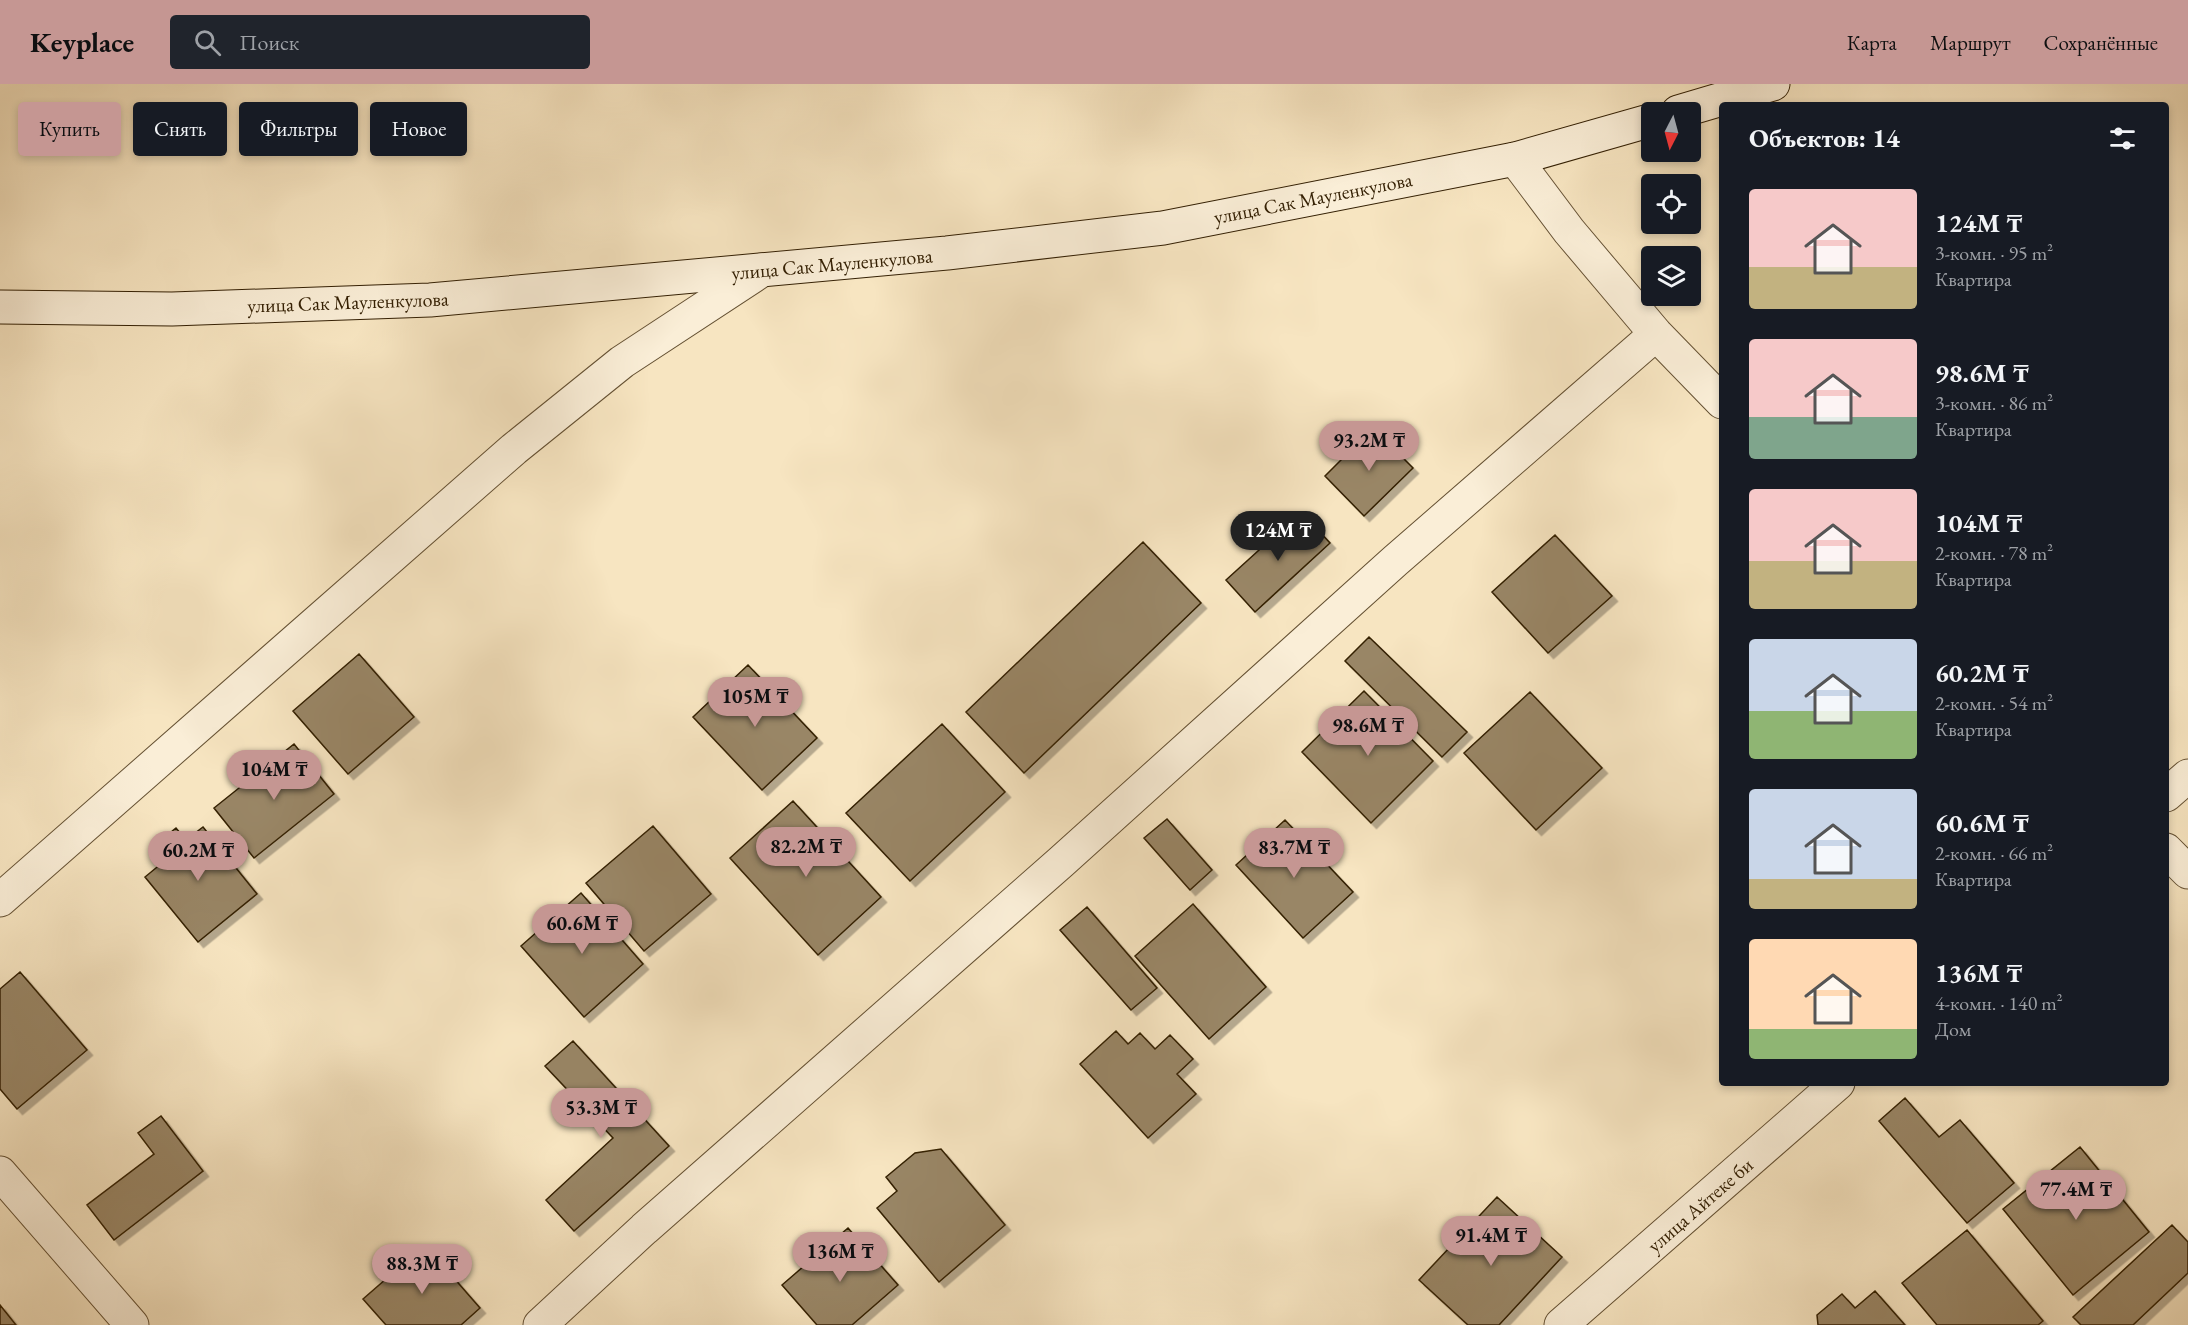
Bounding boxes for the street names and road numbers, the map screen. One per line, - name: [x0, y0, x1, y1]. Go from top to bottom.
- street label: улица Сак Мауленкулова: [1211, 166, 1415, 230]
- street label: улица Сак Мауленкулова: [730, 242, 934, 286]
- street label: улица Сак Мауленкулова: [247, 285, 449, 319]
- street label: улица Айтеке би: [1642, 1152, 1759, 1258]

